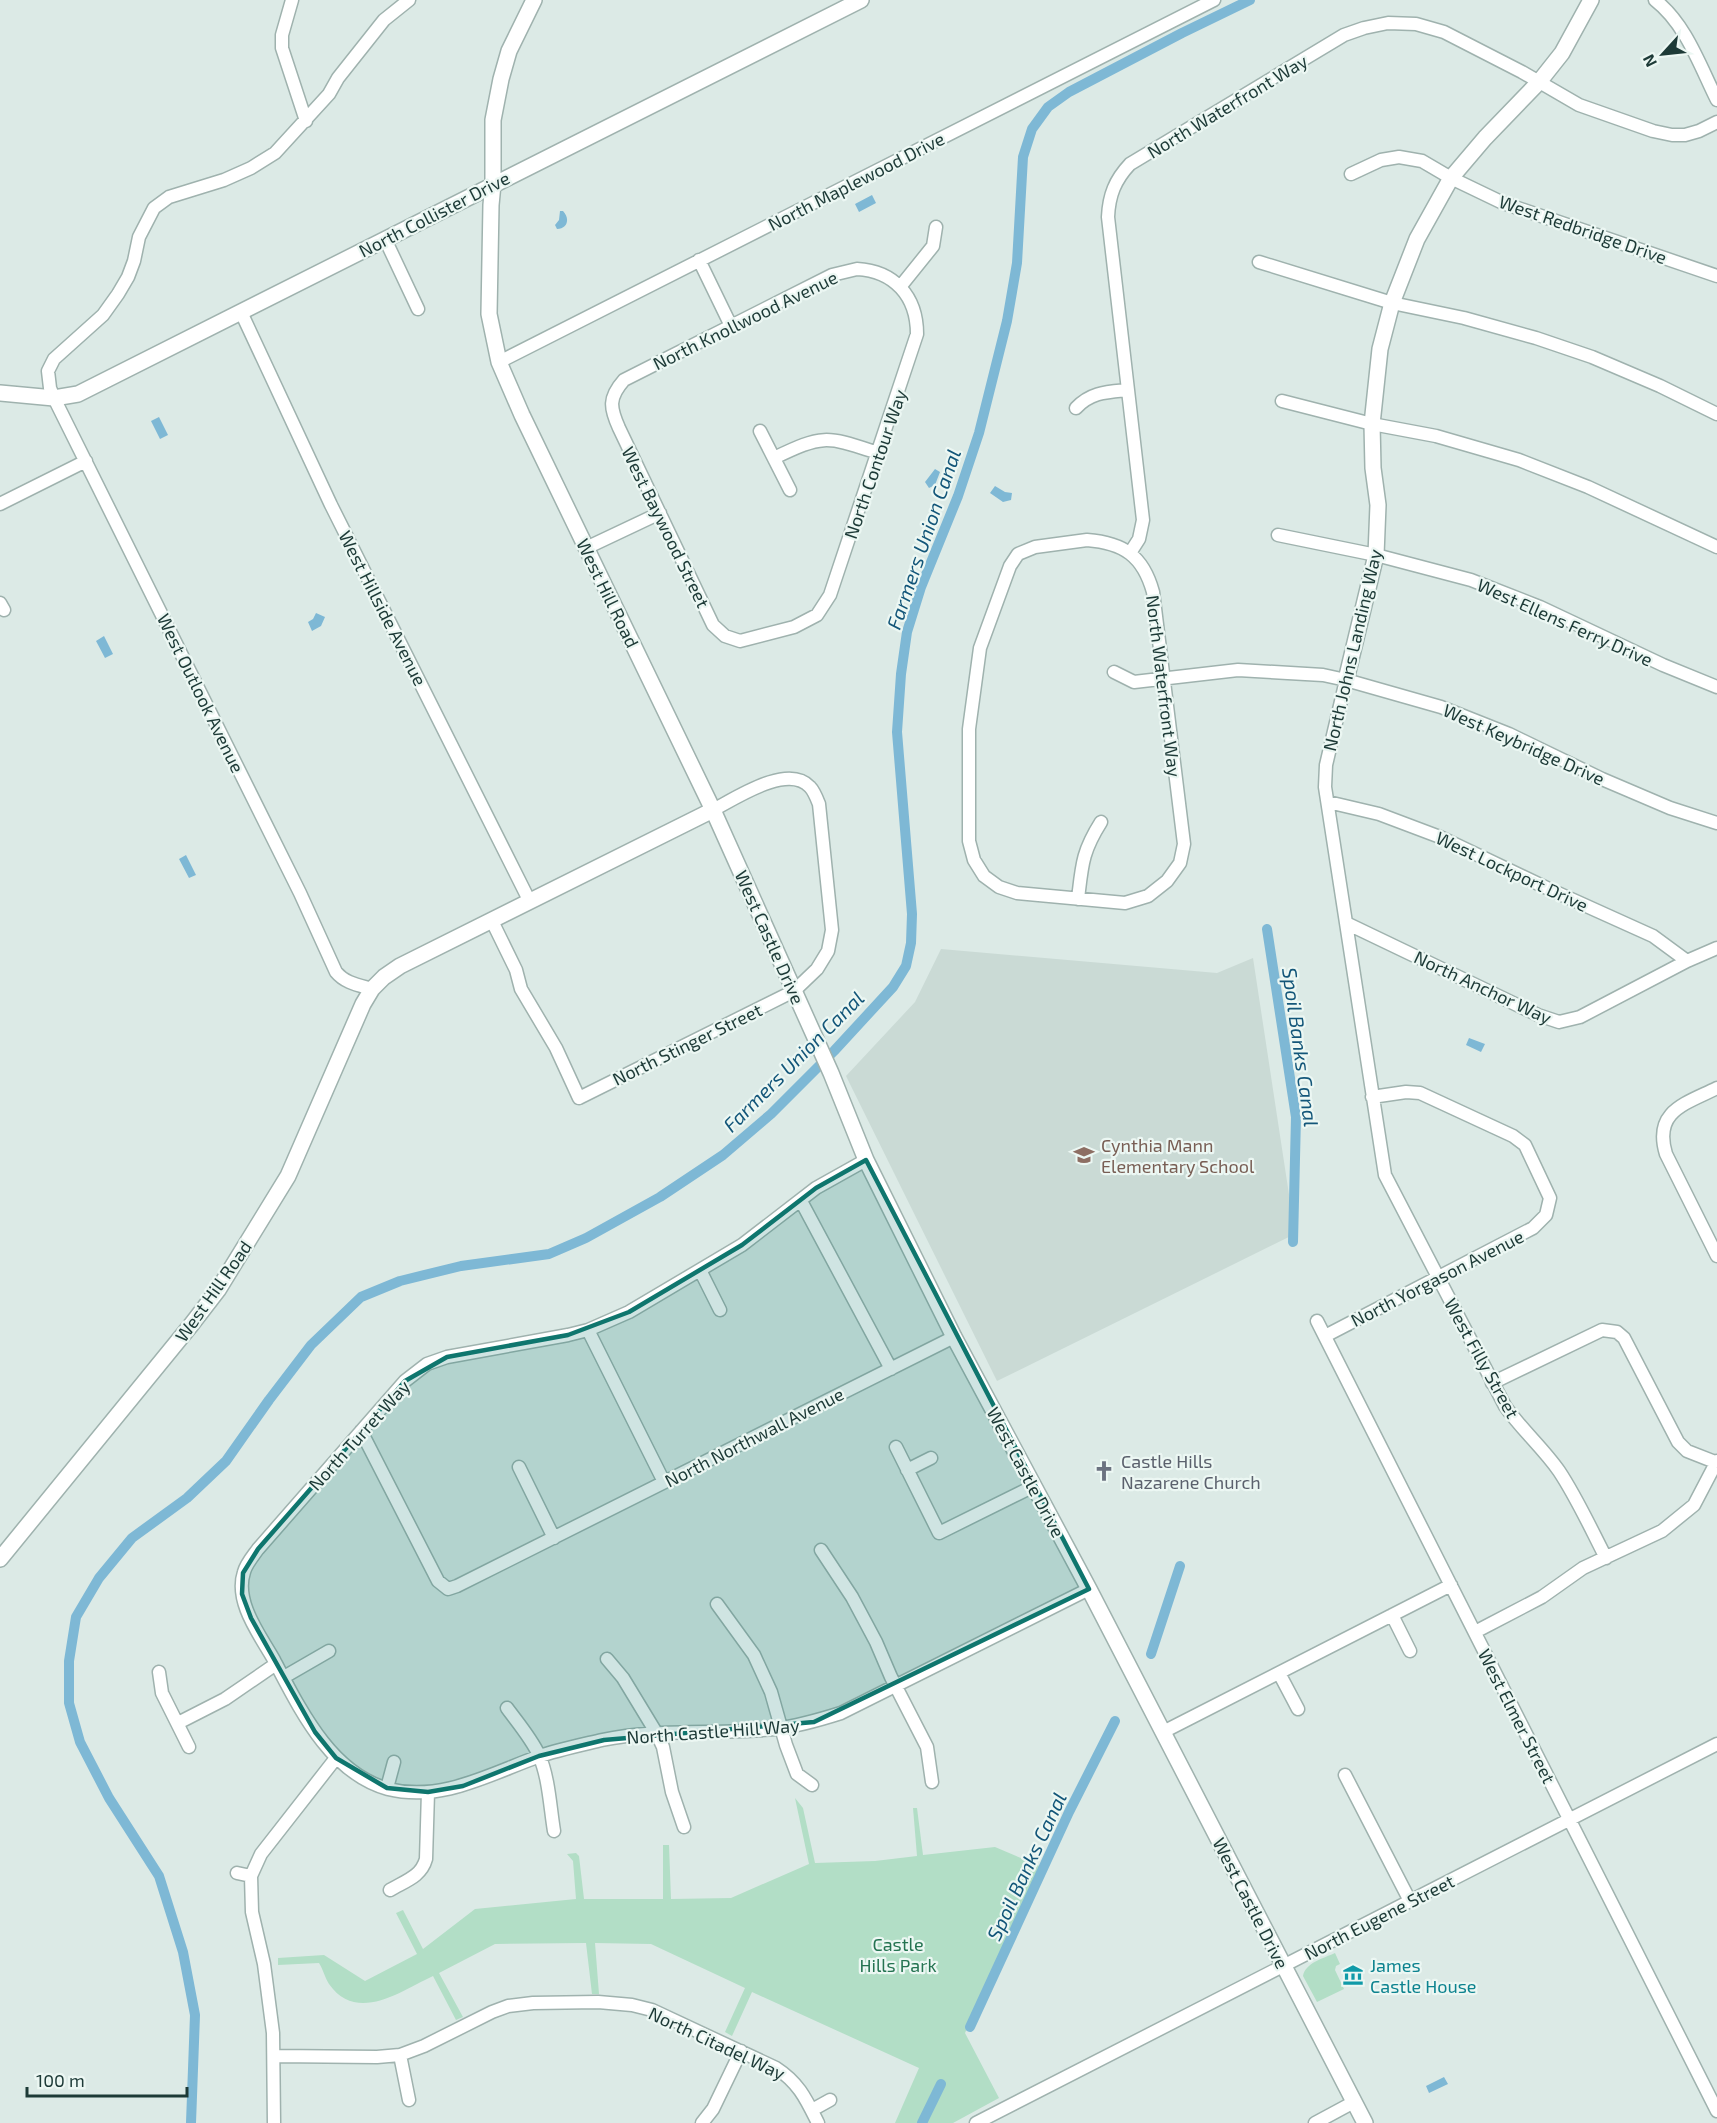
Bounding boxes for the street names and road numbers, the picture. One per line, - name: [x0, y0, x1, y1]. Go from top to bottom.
- street label: North Waterfront Way: [1143, 49, 1312, 163]
- street label: North Maplewood Drive: [764, 127, 948, 235]
- street label: North Collister Drive: [355, 166, 513, 262]
- street label: West Redbridge Drive: [1496, 190, 1670, 268]
- street label: North Knollwood Avenue: [649, 266, 841, 374]
- street label: North Contour Way: [839, 386, 911, 542]
- street label: West Baywood Street: [617, 443, 715, 611]
- street label: West Hillside Avenue: [334, 527, 432, 689]
- street label: West Hill Road: [572, 535, 644, 651]
- street label: North Johns Landing Way: [1318, 547, 1386, 753]
- street label: West Ellens Ferry Drive: [1474, 573, 1656, 671]
- street label: North Waterfront Way: [1142, 594, 1186, 779]
- street label: West Outlook Avenue: [153, 610, 249, 776]
- street label: West Keybridge Drive: [1440, 698, 1608, 790]
- street label: West Lockport Drive: [1432, 826, 1592, 916]
- street label: West Castle Drive: [731, 867, 809, 1007]
- street label: North Anchor Way: [1411, 946, 1556, 1029]
- street label: North Stinger Street: [609, 998, 766, 1090]
- street label: North Yorgason Avenue: [1347, 1225, 1527, 1331]
- street label: West Hill Road: [170, 1236, 256, 1346]
- street label: West Filly Street: [1440, 1294, 1524, 1422]
- street label: North Turret Way: [304, 1375, 415, 1495]
- street label: North Northwall Avenue: [661, 1382, 847, 1492]
- street label: West Castle Drive: [982, 1403, 1070, 1541]
- street label: West Elmer Street: [1474, 1645, 1560, 1787]
- street label: North Castle Hill Way: [626, 1714, 801, 1748]
- street label: West Castle Drive: [1208, 1834, 1294, 1972]
- street label: North Eugene Street: [1300, 1870, 1458, 1964]
- street label: North Citadel Way: [645, 2002, 789, 2084]

